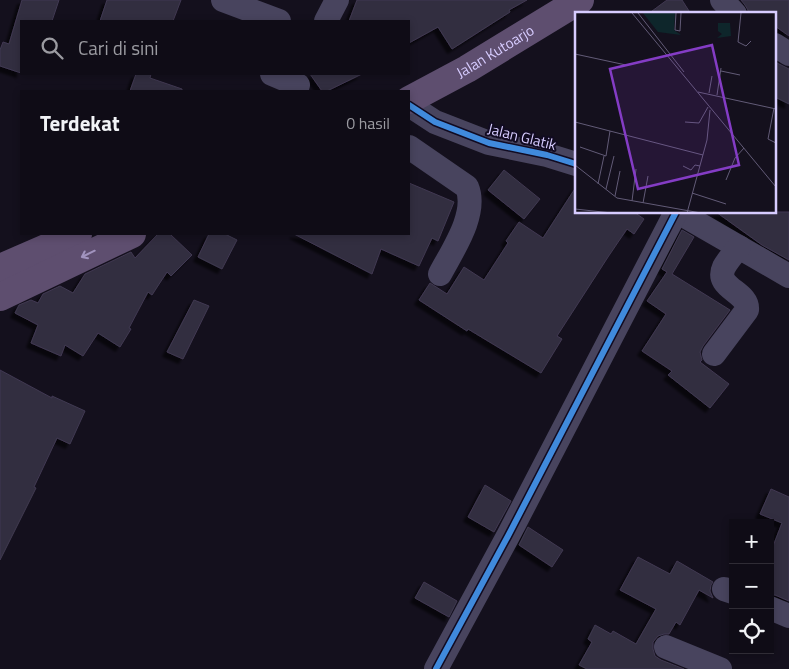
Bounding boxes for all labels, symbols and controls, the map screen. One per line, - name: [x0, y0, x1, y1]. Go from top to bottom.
- inset map: [575, 12, 776, 214]
- street label: Jalan Kutoarjo: [452, 19, 539, 84]
- search box: [20, 20, 410, 75]
- text: Cari di sini: [78, 33, 159, 62]
- icon: search: [38, 34, 66, 62]
- text: Terdekat: [40, 107, 120, 139]
- text: 0 hasil: [346, 111, 390, 135]
- street label: Jalan Glatik: [485, 117, 559, 156]
- one-way arrow: [81, 250, 96, 260]
- map controls: [729, 519, 774, 654]
- button: +: [729, 519, 774, 564]
- button: −: [729, 564, 774, 609]
- button: locate: [729, 609, 774, 654]

